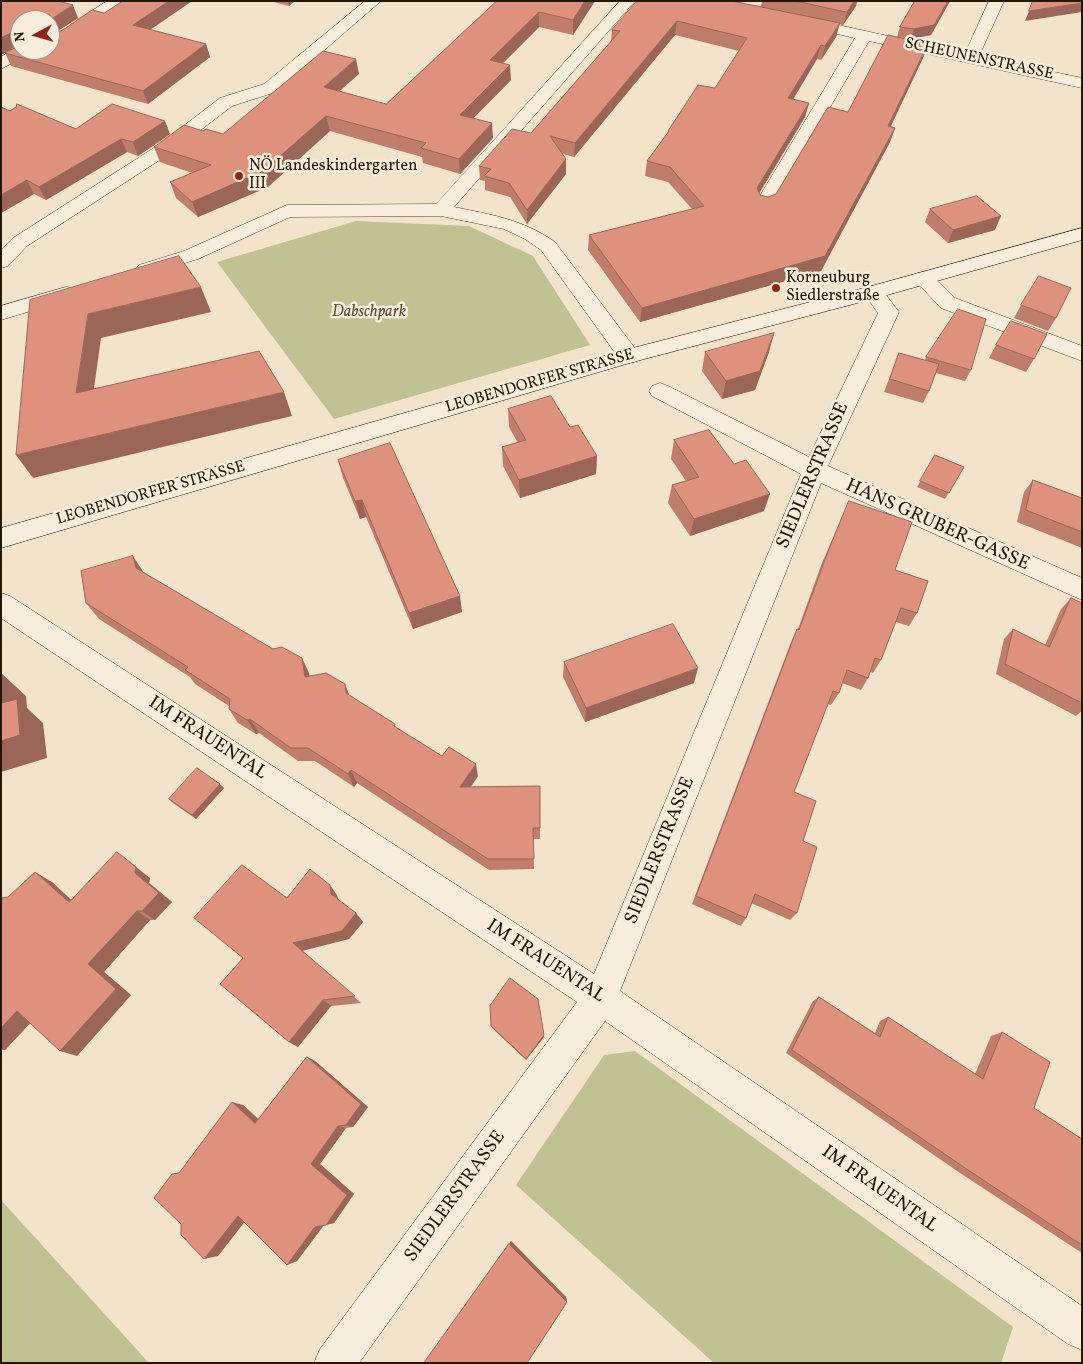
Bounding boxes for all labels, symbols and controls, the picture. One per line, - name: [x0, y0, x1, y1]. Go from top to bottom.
- north arrow: [10, 10, 60, 60]
- text: N: [11, 30, 31, 43]
- street label: SCHEUNENSTRASSE: [903, 35, 1055, 85]
- place label: NÖ Landeskindergarten III: [249, 157, 418, 195]
- marker: NÖ Landeskindergarten III: [233, 170, 245, 182]
- place label: Korneuburg Siedlerstraße: [786, 269, 880, 307]
- marker: Korneuburg Siedlerstraße: [770, 282, 782, 294]
- park label: Dabschpark: [332, 303, 406, 323]
- street label: LEOBENDORFER STRASSE: [443, 346, 637, 418]
- street label: SIEDLERSTRASSE: [773, 399, 855, 553]
- street label: LEOBENDORFER STRASSE: [54, 458, 248, 530]
- street label: HANS GRUBER-GASSE: [842, 475, 1032, 577]
- street label: IM FRAUENTAL: [143, 692, 271, 786]
- street label: SIEDLERSTRASSE: [621, 774, 701, 928]
- street label: IM FRAUENTAL: [481, 915, 609, 1009]
- street label: SIEDLERSTRASSE: [401, 1127, 511, 1267]
- street label: IM FRAUENTAL: [817, 1141, 941, 1239]

